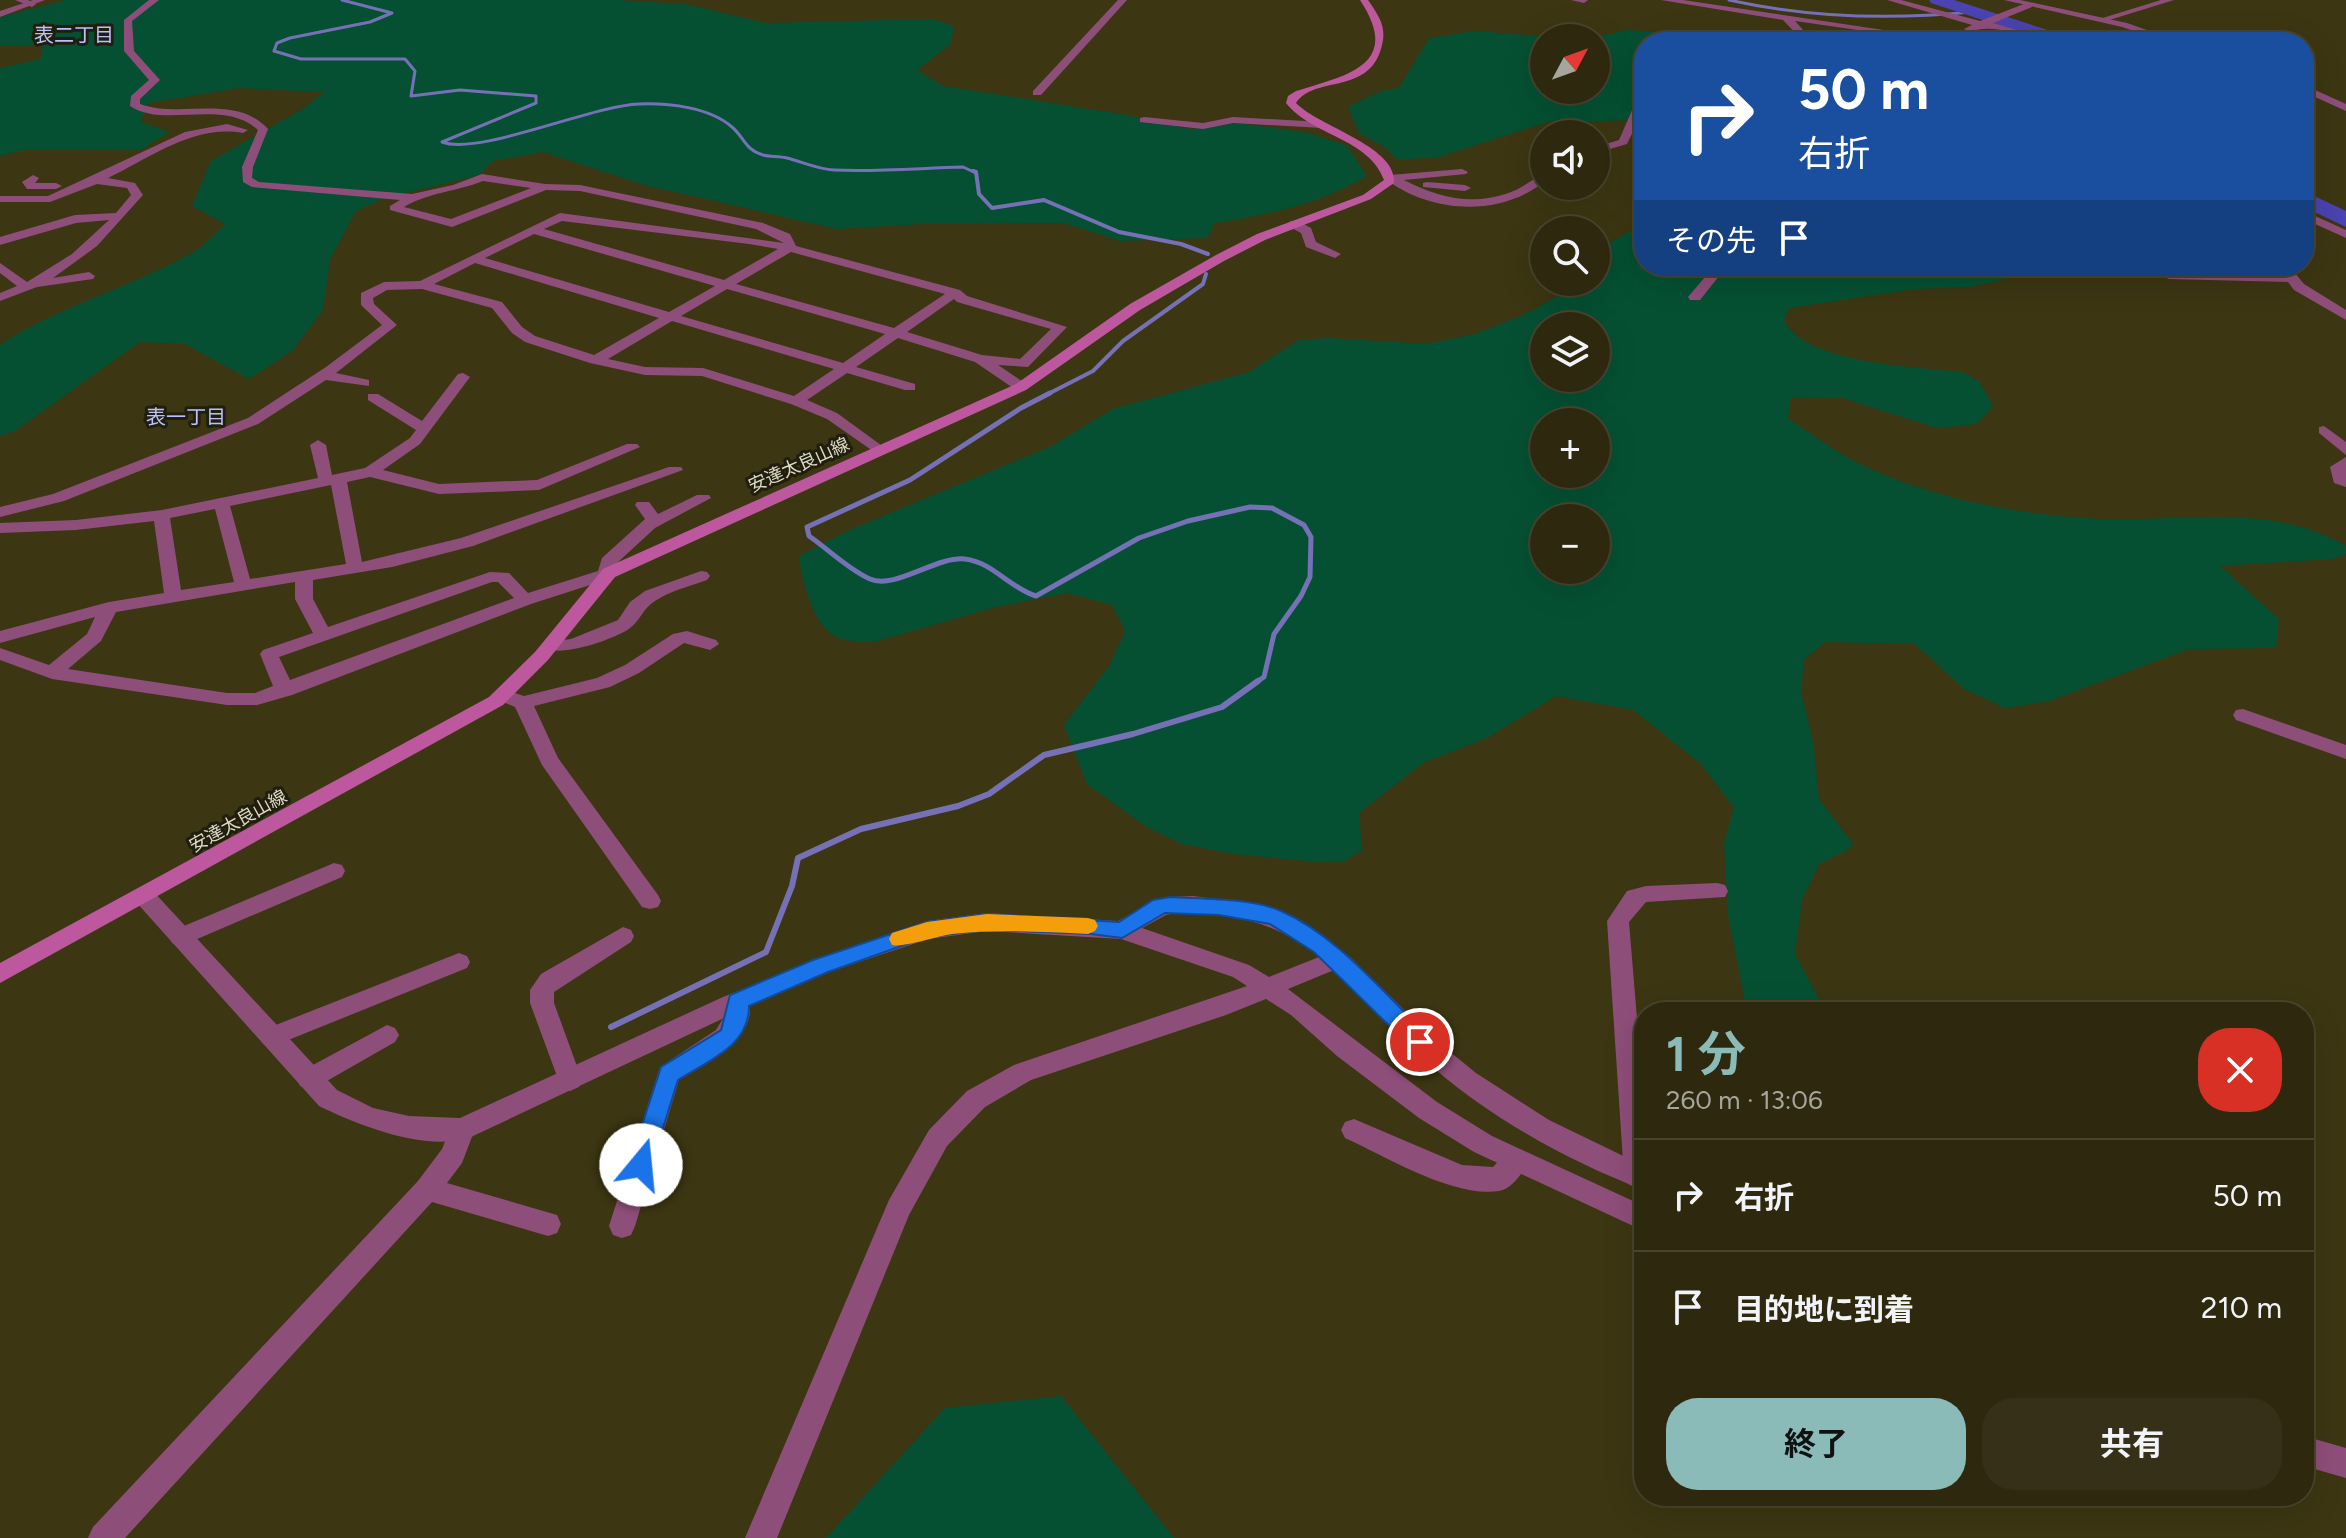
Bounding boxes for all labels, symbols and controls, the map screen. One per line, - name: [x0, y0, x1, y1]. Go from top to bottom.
- district label: 表二丁目: [34, 23, 114, 47]
- north arrow: [1530, 24, 1610, 104]
- map controls: [1530, 24, 1610, 584]
- text: 50 m: [1798, 56, 1929, 123]
- icon: right: [1666, 64, 1770, 168]
- button: sound: [1530, 120, 1610, 200]
- text: 右折: [1798, 132, 1870, 175]
- button: search: [1530, 216, 1610, 296]
- icon: arrive: [1772, 216, 1816, 260]
- text: その先: [1666, 222, 1756, 259]
- button: layers: [1530, 312, 1610, 392]
- district label: 表一丁目: [146, 405, 226, 429]
- button: +: [1530, 408, 1610, 488]
- street label: 安達太良山線: [745, 433, 853, 497]
- button: −: [1530, 504, 1610, 584]
- street label: 安達太良山線: [185, 785, 291, 857]
- pin: [1386, 1008, 1454, 1076]
- icon: arrive: [1398, 1020, 1442, 1064]
- text: 1 分: [1666, 1025, 1746, 1083]
- button: close: [2198, 1028, 2282, 1112]
- text: 260 m · 13:06: [1666, 1084, 1823, 1116]
- position arrow: [599, 1123, 683, 1207]
- icon: right: [1666, 1173, 1710, 1217]
- text: 50 m: [2213, 1177, 2282, 1214]
- text: 右折: [1734, 1179, 1794, 1216]
- icon: arrive: [1666, 1285, 1710, 1329]
- text: 210 m: [2201, 1289, 2282, 1326]
- text: 目的地に到着: [1734, 1291, 1914, 1328]
- button: 終了: [1666, 1398, 1966, 1490]
- button: 共有: [1982, 1398, 2282, 1490]

